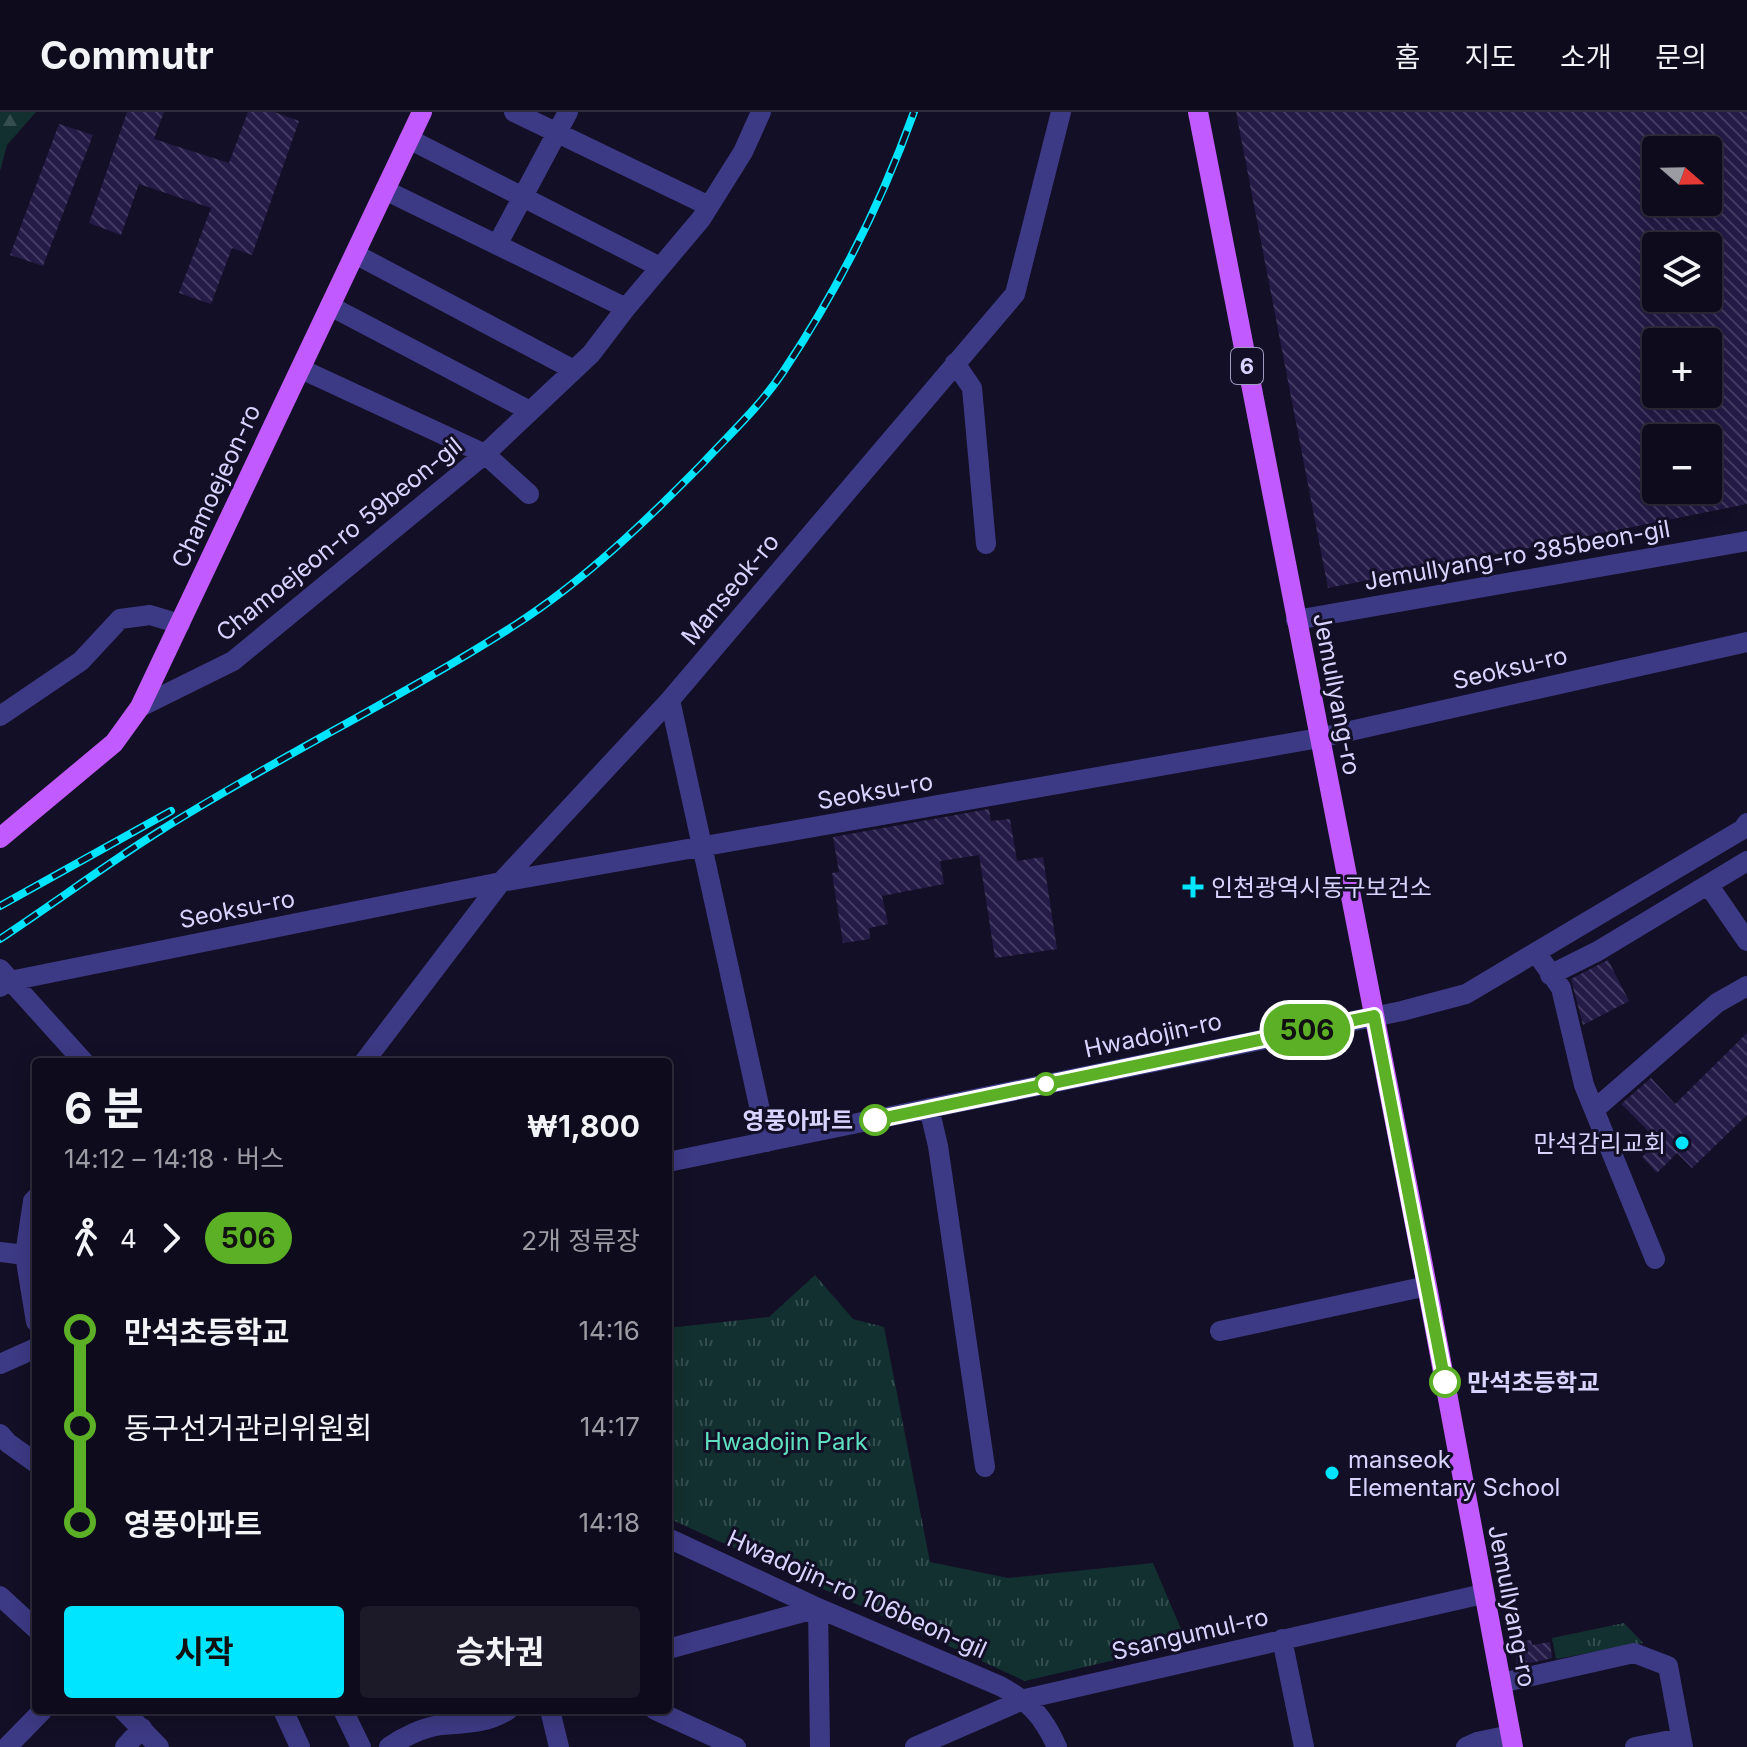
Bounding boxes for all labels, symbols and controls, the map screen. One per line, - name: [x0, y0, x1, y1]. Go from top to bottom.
- text: Commutr: [40, 32, 214, 78]
- text: 홈: [1395, 40, 1420, 74]
- text: 지도: [1464, 40, 1516, 74]
- text: 소개: [1560, 40, 1611, 74]
- text: 문의: [1655, 40, 1707, 74]
- north arrow: [1642, 136, 1722, 216]
- map controls: [1642, 136, 1722, 504]
- button: layers: [1642, 232, 1722, 312]
- button: +: [1642, 328, 1722, 408]
- road number: 6: [1231, 348, 1263, 384]
- street label: Chamoejeon-ro: [165, 400, 267, 572]
- button: −: [1642, 424, 1722, 504]
- street label: Chamoejeon-ro 59beon-gil: [210, 431, 468, 647]
- street label: Jemullyang-ro 385beon-gil: [1362, 514, 1672, 596]
- street label: Manseok-ro: [675, 527, 785, 651]
- street label: Jemullyang-ro: [1307, 611, 1367, 777]
- street label: Seoksu-ro: [1450, 641, 1570, 695]
- street label: Seoksu-ro: [815, 767, 935, 815]
- place label: 인천광역시동구보건소: [1211, 873, 1432, 902]
- marker: 인천광역시동구보건소: [1182, 876, 1204, 898]
- street label: Seoksu-ro: [177, 884, 297, 934]
- line badge: 506: [1261, 1004, 1353, 1056]
- street label: Hwadojin-ro: [1082, 1006, 1224, 1064]
- text: 506: [1280, 1013, 1334, 1047]
- unlabelled marker: [1035, 1073, 1057, 1095]
- text: 6 분: [64, 1081, 143, 1135]
- marker: 영풍아파트: [860, 1105, 890, 1135]
- place label: 영풍아파트: [743, 1106, 853, 1135]
- text: ₩1,800: [527, 1108, 640, 1144]
- place label: 만석감리교회: [1534, 1129, 1666, 1158]
- marker: 만석감리교회: [1673, 1134, 1691, 1152]
- text: 14:12 – 14:18 · 버스: [64, 1143, 284, 1174]
- icon: walk: [64, 1216, 108, 1260]
- icon: forward: [149, 1216, 193, 1260]
- text: 506: [221, 1221, 276, 1255]
- text: 4: [120, 1223, 137, 1254]
- text: 2개 정류장: [521, 1225, 640, 1256]
- text: 만석초등학교: [124, 1314, 290, 1350]
- text: 14:16: [578, 1315, 640, 1346]
- marker: 만석초등학교: [1430, 1367, 1460, 1397]
- place label: 만석초등학교: [1467, 1368, 1599, 1397]
- text: 동구선거관리위원회: [124, 1410, 372, 1446]
- text: 14:17: [580, 1411, 640, 1442]
- park label: Hwadojin Park: [704, 1427, 868, 1456]
- place label: manseok Elementary School: [1348, 1445, 1560, 1502]
- marker: manseok Elementary School: [1323, 1464, 1341, 1482]
- text: 영풍아파트: [124, 1506, 262, 1542]
- text: 14:18: [578, 1507, 640, 1538]
- street label: Jemullyang-ro: [1482, 1523, 1542, 1689]
- street label: Hwadojin-ro 106beon-gil: [723, 1524, 991, 1664]
- street label: Ssangumul-ro: [1109, 1602, 1271, 1666]
- button: 시작: [64, 1606, 344, 1698]
- button: 승차권: [360, 1606, 640, 1698]

